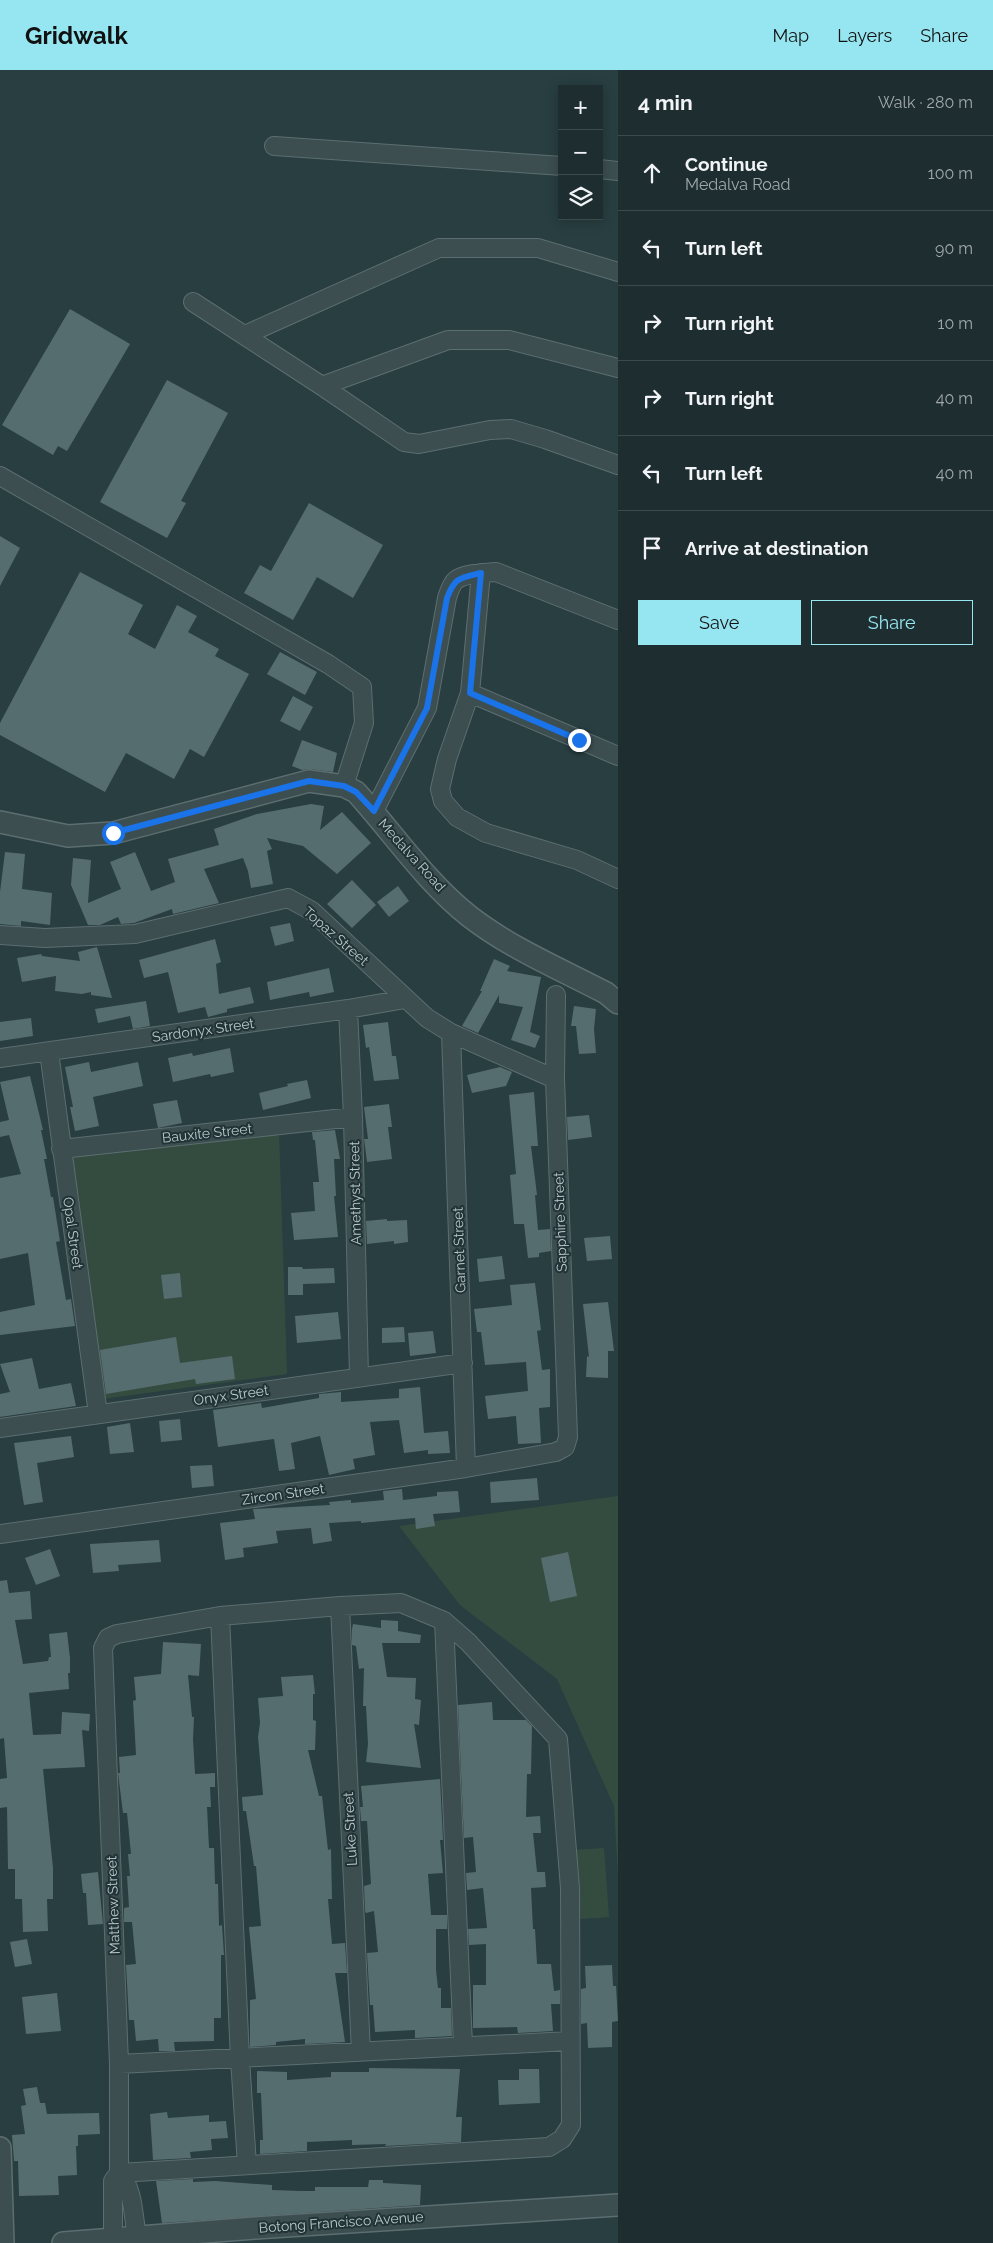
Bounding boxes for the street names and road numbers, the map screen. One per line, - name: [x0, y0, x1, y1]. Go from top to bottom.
- street label: Medalva Road: [375, 815, 449, 895]
- street label: Topaz Street: [300, 903, 372, 969]
- street label: Sardonyx Street: [151, 1015, 255, 1045]
- street label: Bauxite Street: [161, 1120, 253, 1146]
- street label: Amethyst Street: [346, 1140, 364, 1245]
- street label: Sapphire Street: [550, 1171, 570, 1272]
- street label: Opal Street: [60, 1196, 86, 1270]
- street label: Garnet Street: [449, 1206, 468, 1293]
- street label: Onyx Street: [192, 1382, 270, 1408]
- street label: Zircon Street: [241, 1480, 326, 1508]
- street label: Luke Street: [340, 1791, 360, 1866]
- street label: Matthew Street: [103, 1855, 123, 1955]
- street label: Botong Francisco Avenue: [258, 2208, 424, 2236]

